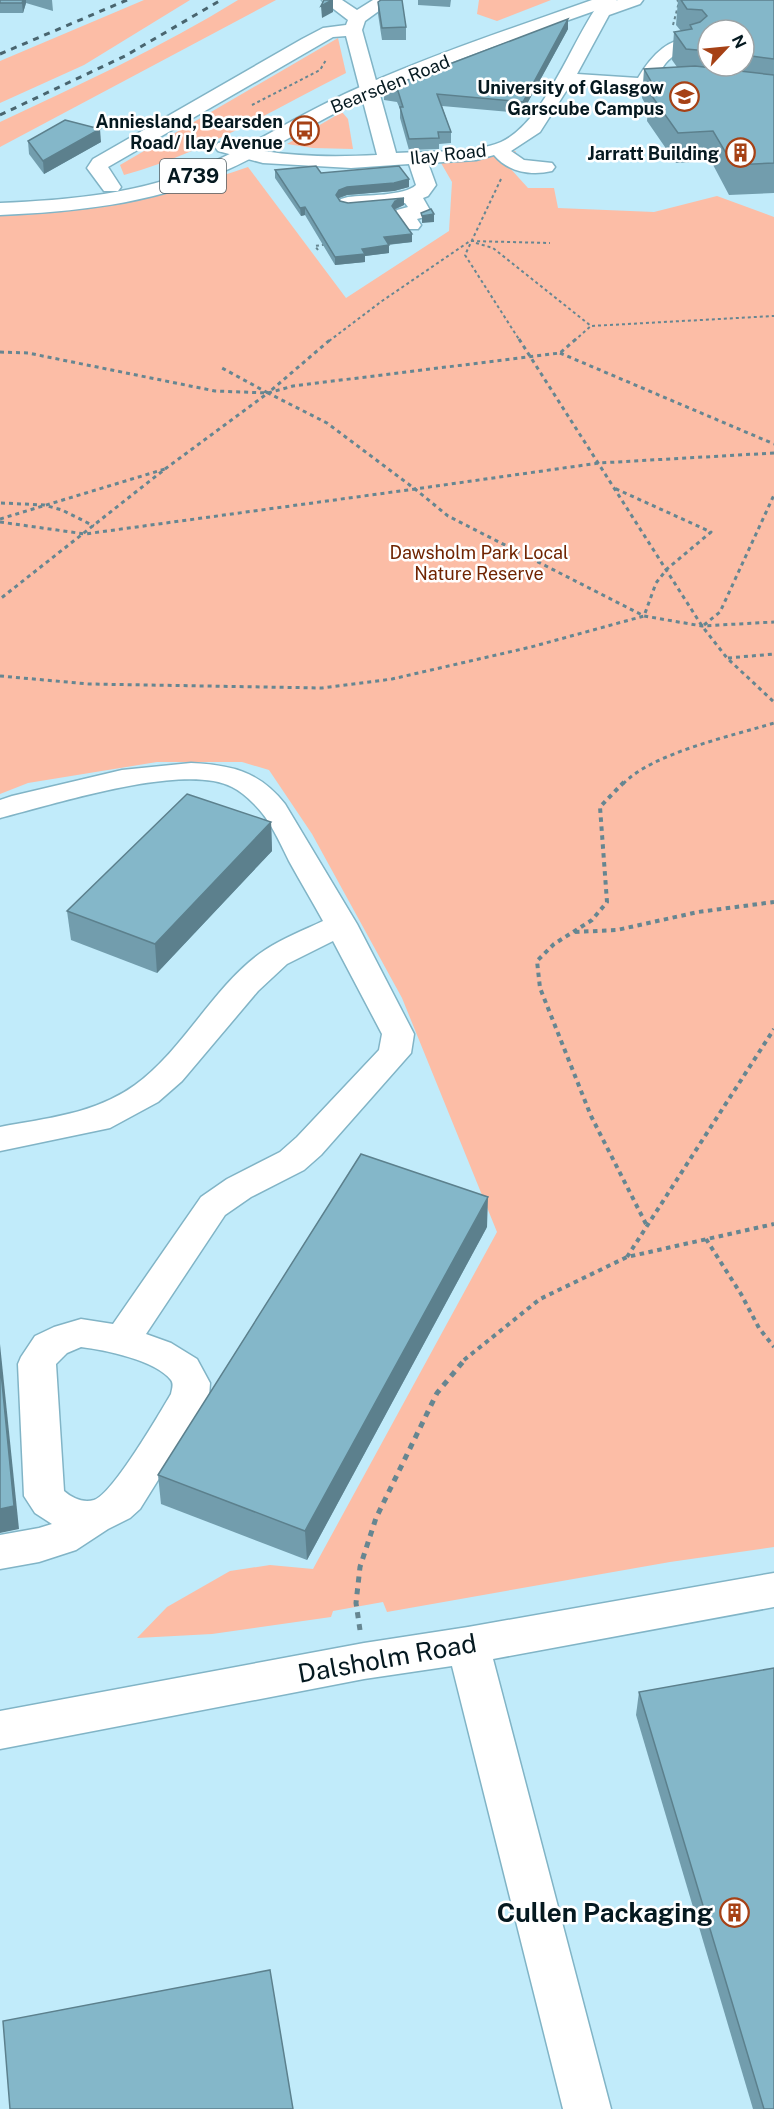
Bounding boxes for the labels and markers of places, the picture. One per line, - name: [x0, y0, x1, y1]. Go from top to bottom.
- place label: University of Glasgow Garscube Campus: [477, 77, 664, 119]
- school or university icon: University of Glasgow Garscube Campus: [669, 81, 701, 113]
- place label: Anniesland, Bearsden Road/ Ilay Avenue: [95, 111, 283, 153]
- bus stop icon: Anniesland, Bearsden Road/ Ilay Avenue: [288, 115, 320, 147]
- building icon: Jarratt Building: [724, 137, 756, 169]
- place label: Jarratt Building: [587, 143, 719, 164]
- building icon: Cullen Packaging: [718, 1896, 750, 1928]
- place label: Cullen Packaging: [497, 1897, 713, 1928]

